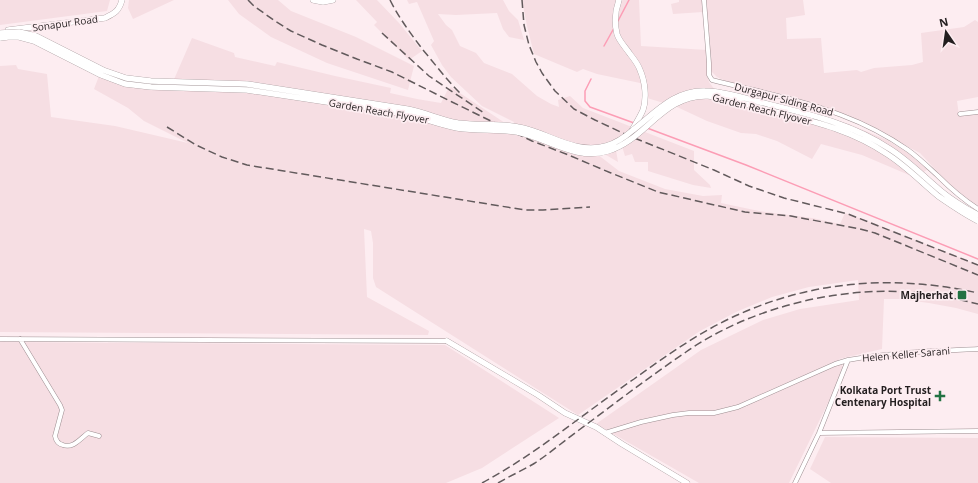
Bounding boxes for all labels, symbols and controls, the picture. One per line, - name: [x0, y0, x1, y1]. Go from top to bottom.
- street label: Sonapur Road: [31, 11, 99, 35]
- north arrow: [926, 12, 966, 52]
- text: N: [938, 13, 950, 30]
- street label: Durgapur Siding Road: [733, 79, 835, 119]
- street label: Garden Reach Flyover: [711, 90, 813, 128]
- street label: Garden Reach Flyover: [328, 95, 430, 127]
- place label: Majherhat: [901, 288, 954, 302]
- marker: Majherhat: [956, 289, 968, 301]
- street label: Helen Keller Sarani: [861, 343, 951, 365]
- place label: Kolkata Port Trust Centenary Hospital: [835, 383, 932, 409]
- marker: Kolkata Port Trust Centenary Hospital: [934, 390, 946, 402]

